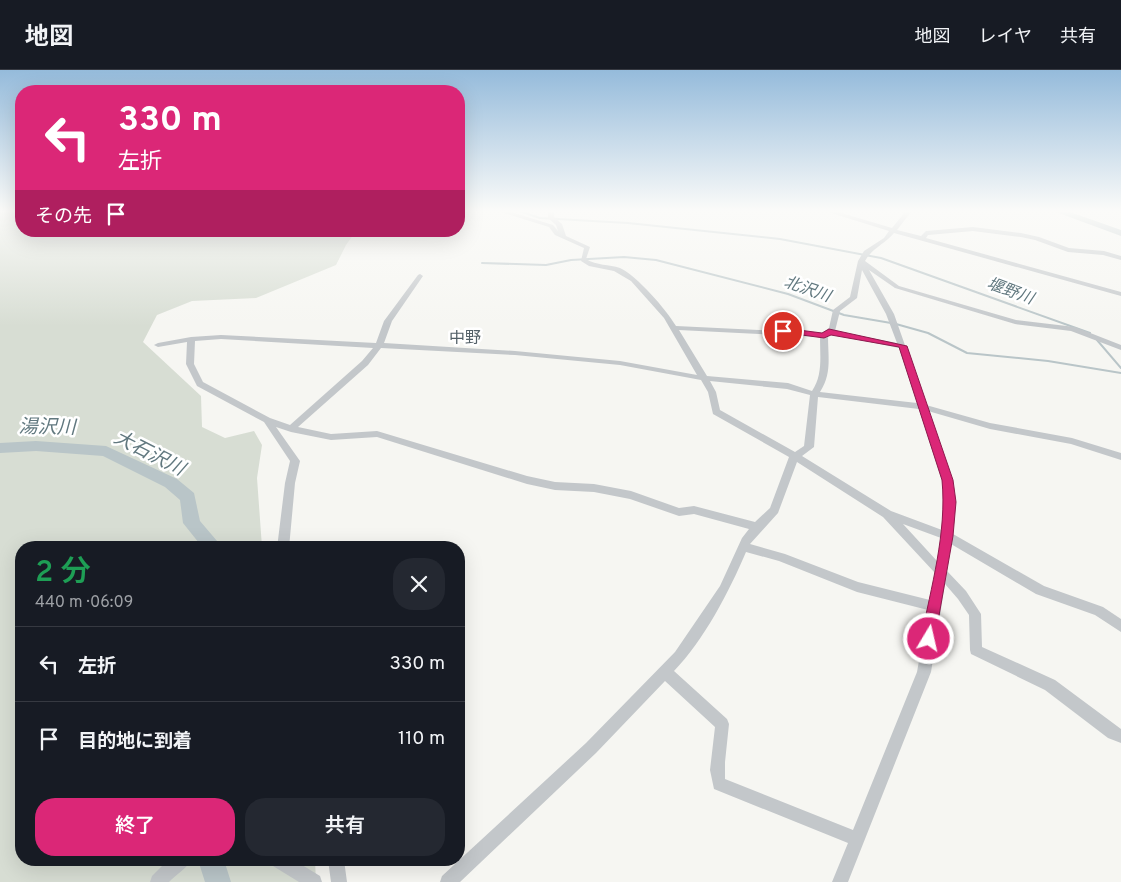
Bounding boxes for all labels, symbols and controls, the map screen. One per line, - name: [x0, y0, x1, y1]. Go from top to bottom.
- text: 地図: [25, 23, 73, 53]
- text: 地図: [915, 26, 951, 49]
- text: レイヤ: [979, 26, 1032, 49]
- text: 共有: [1060, 26, 1096, 49]
- text: 330 m: [118, 99, 222, 143]
- icon: left: [35, 105, 100, 170]
- text: 左折: [118, 149, 162, 176]
- icon: arrive: [102, 200, 130, 228]
- text: その先: [35, 205, 92, 229]
- water label: 北沢川: [781, 273, 835, 308]
- water label: 堰野川: [984, 274, 1038, 310]
- pin: [762, 310, 804, 352]
- icon: arrive: [769, 317, 797, 345]
- district label: 中野: [449, 329, 481, 349]
- water label: 湯沢川: [18, 416, 78, 441]
- water label: 大石沢川: [110, 426, 190, 483]
- text: 2 分: [35, 555, 91, 592]
- button: close: [393, 558, 445, 610]
- text: 440 m · 06:09: [35, 593, 133, 613]
- position arrow: [902, 612, 954, 664]
- icon: left: [35, 650, 63, 678]
- text: 330 m: [390, 652, 445, 676]
- text: 左折: [78, 655, 116, 679]
- icon: arrive: [35, 725, 63, 753]
- text: 110 m: [398, 727, 445, 751]
- text: 目的地に到着: [78, 730, 192, 754]
- button: 終了: [35, 798, 235, 856]
- button: 共有: [245, 798, 445, 856]

